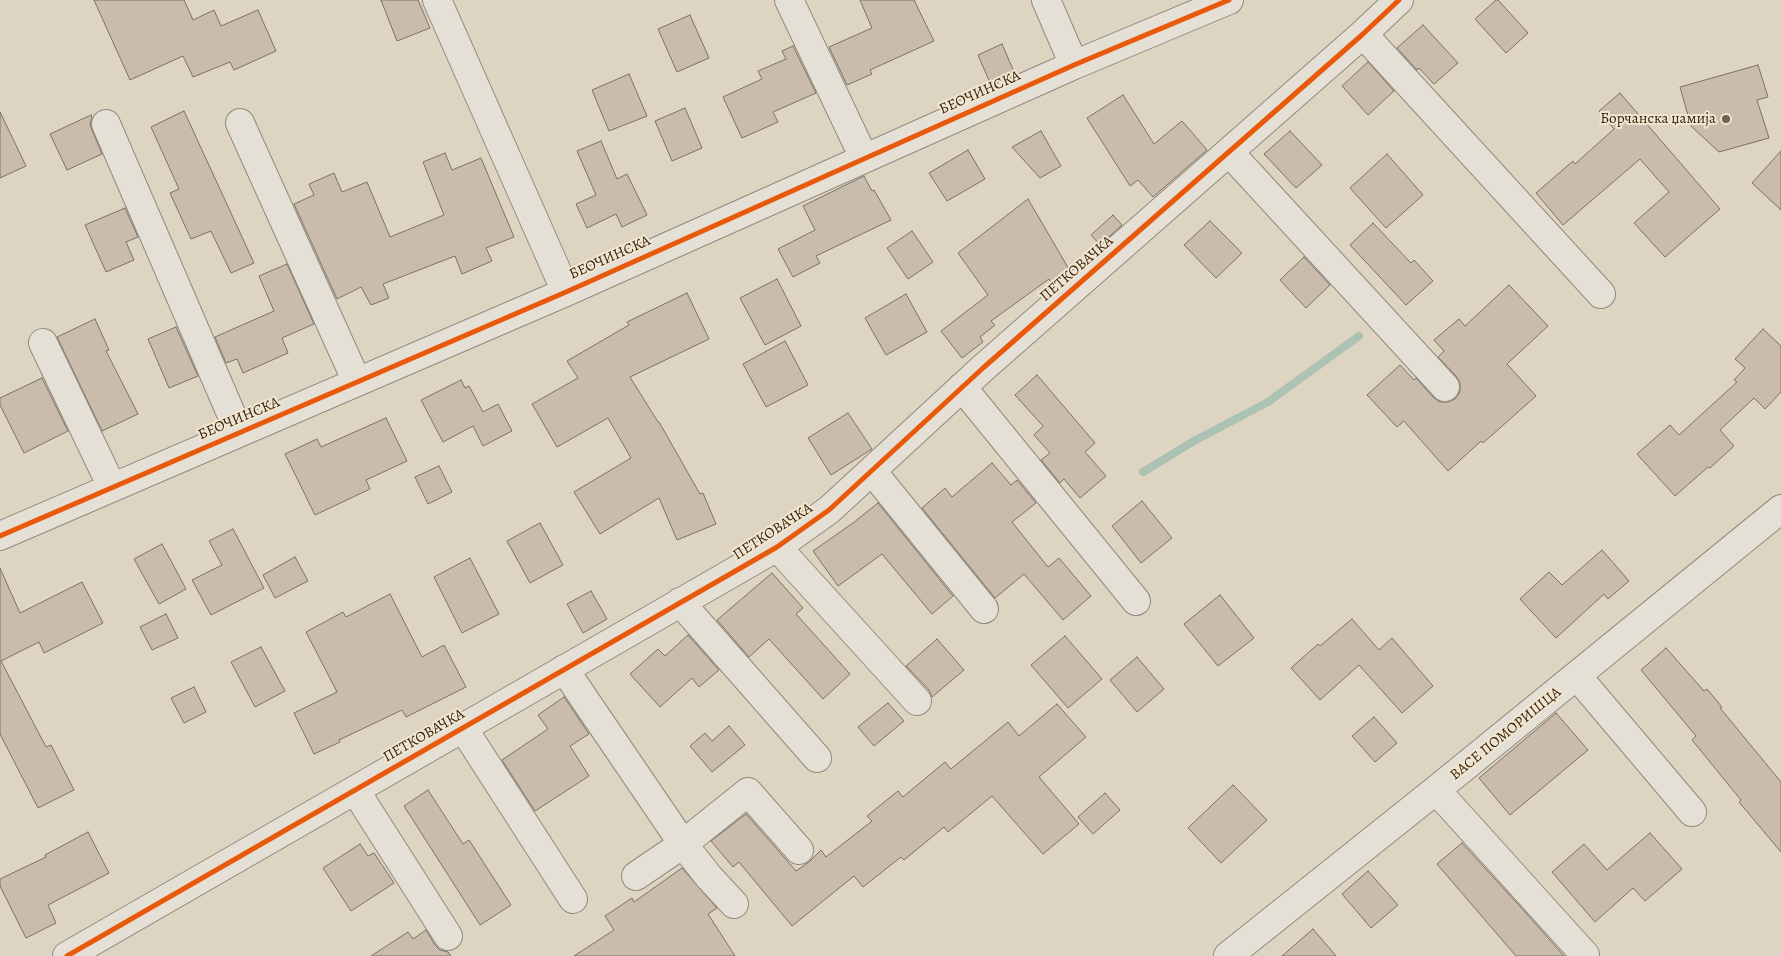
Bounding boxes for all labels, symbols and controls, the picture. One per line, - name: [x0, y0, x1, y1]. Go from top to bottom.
- street label: БЕОЧИНСКА: [937, 67, 1023, 119]
- place label: Борчанска џамија: [1600, 110, 1716, 128]
- marker: Борчанска џамија: [1720, 113, 1732, 125]
- street label: БЕОЧИНСКА: [567, 232, 653, 284]
- street label: ПЕТКОВАЧКА: [1037, 232, 1117, 306]
- street label: БЕОЧИНСКА: [195, 394, 283, 444]
- street label: ПЕТКОВАЧКА: [730, 500, 816, 564]
- street label: ВАСЕ ПОМОРИШЦА: [1447, 684, 1565, 784]
- street label: ПЕТКОВАЧКА: [380, 705, 468, 767]

